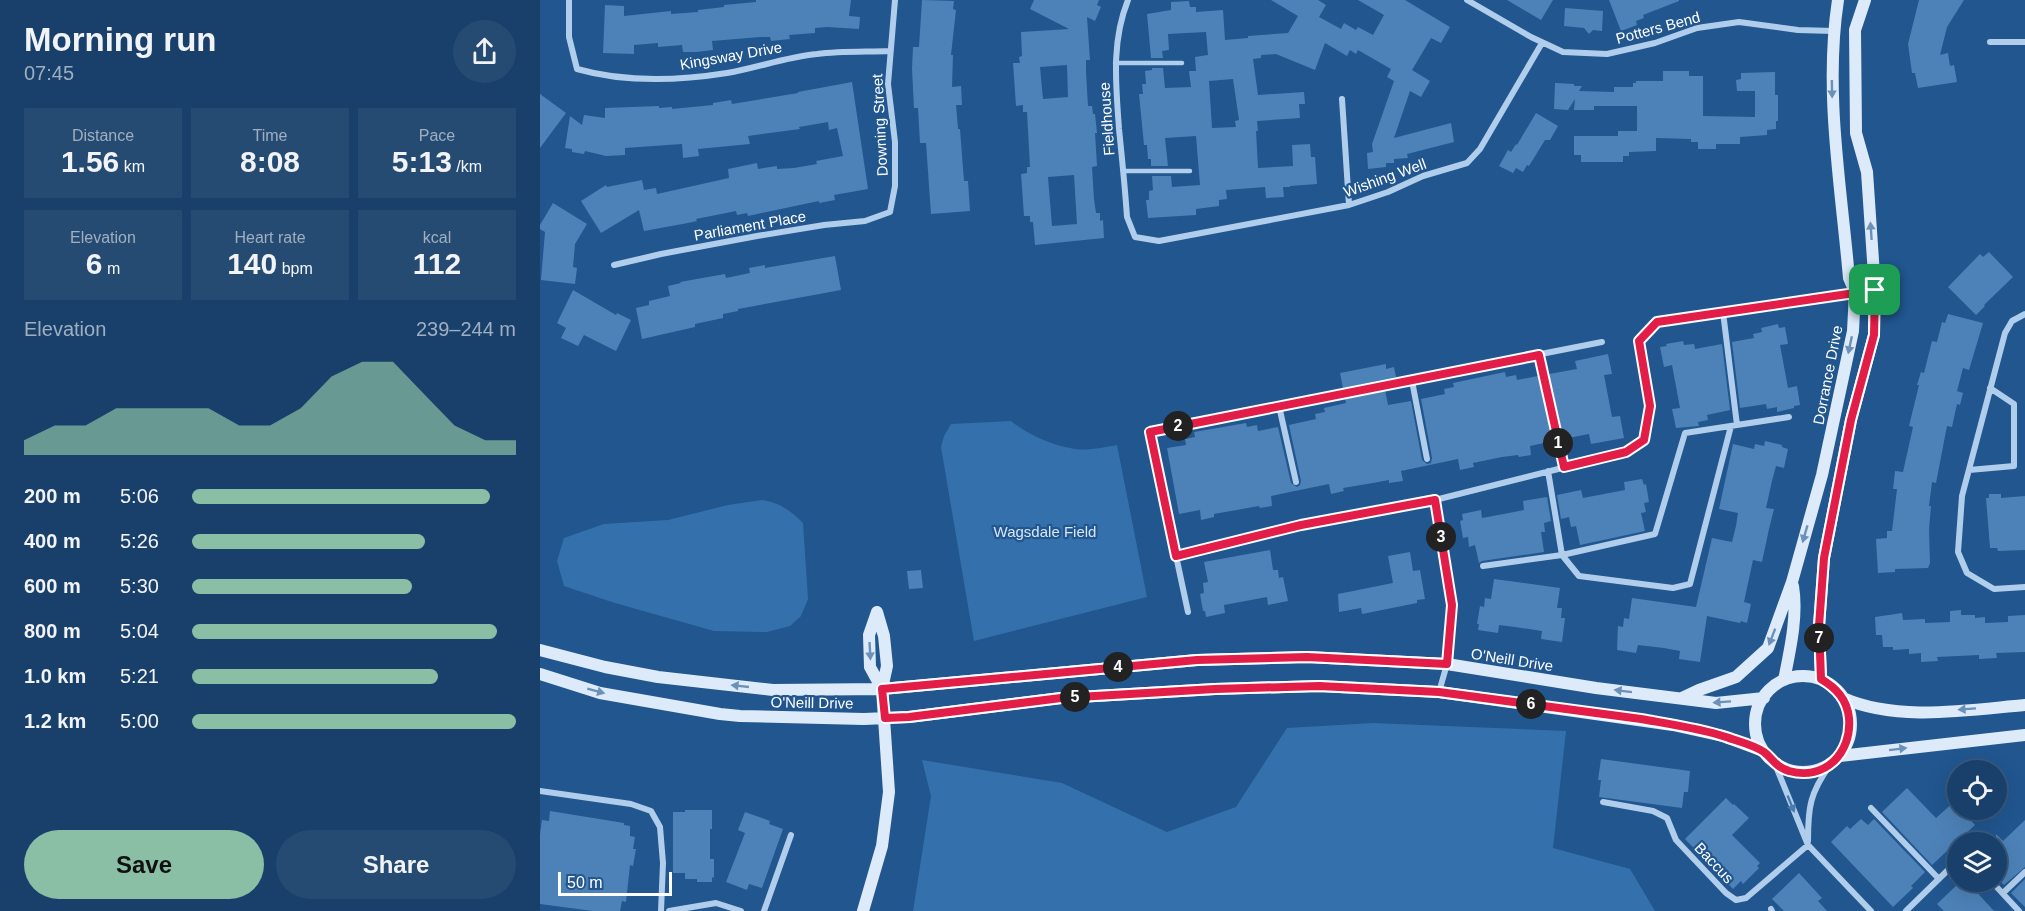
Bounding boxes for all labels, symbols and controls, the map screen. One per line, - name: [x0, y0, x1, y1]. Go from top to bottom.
- street label: Potters Bend: [1614, 8, 1702, 47]
- button: share: [453, 20, 516, 83]
- text: Morning run: [24, 21, 216, 58]
- street label: Kingsway Drive: [679, 38, 783, 73]
- text: 07:45: [24, 62, 74, 84]
- street label: Downing Street: [868, 73, 891, 177]
- one-way arrow: [1828, 80, 1837, 99]
- street label: Fieldhouse: [1095, 82, 1118, 156]
- text: Distance: [72, 127, 134, 144]
- text: Time: [253, 127, 287, 144]
- text: Pace: [419, 127, 455, 144]
- text: 1.56: [61, 145, 119, 178]
- text: 8:08: [240, 145, 300, 178]
- text: 5:13: [392, 145, 452, 178]
- street label: Wishing Well: [1341, 155, 1428, 200]
- text: km: [119, 158, 145, 175]
- text: /km: [452, 158, 482, 175]
- street label: Parliament Place: [693, 207, 807, 244]
- one-way arrow: [1866, 222, 1876, 241]
- text: Elevation: [70, 229, 136, 246]
- text: Heart rate: [234, 229, 306, 246]
- text: kcal: [423, 229, 451, 246]
- text: 6: [86, 247, 102, 280]
- text: 140: [227, 247, 277, 280]
- text: 112: [413, 247, 461, 280]
- text: m: [102, 260, 120, 277]
- text: bpm: [277, 260, 313, 277]
- pin: [1849, 264, 1900, 315]
- icon: arrive: [1858, 273, 1891, 306]
- text: Elevation: [24, 318, 106, 340]
- text: 239–244 m: [416, 318, 516, 340]
- street label: Dorrance Drive: [1810, 324, 1845, 426]
- one-way arrow: [1845, 335, 1855, 354]
- pin: 2: [1163, 411, 1193, 441]
- text: 2: [1174, 417, 1182, 434]
- pin: 1: [1543, 428, 1573, 458]
- text: 1: [1554, 434, 1562, 451]
- text: 200 m: [24, 485, 81, 507]
- text: 5:06: [120, 485, 159, 507]
- pin: 3: [1426, 522, 1456, 552]
- park label: Wagsdale Field: [994, 523, 1096, 540]
- one-way arrow: [1800, 525, 1810, 543]
- text: 3: [1437, 528, 1445, 545]
- text: 400 m: [24, 530, 81, 552]
- text: 5:26: [120, 530, 159, 552]
- text: 600 m: [24, 575, 81, 597]
- text: 5:30: [120, 575, 159, 597]
- text: 800 m: [24, 620, 81, 642]
- text: 5:04: [120, 620, 159, 642]
- pin: 7: [1804, 623, 1834, 653]
- one-way arrow: [1767, 628, 1776, 646]
- text: 7: [1815, 629, 1823, 646]
- one-way arrow: [865, 642, 874, 661]
- street label: O'Neill Drive: [1470, 645, 1554, 674]
- pin: 4: [1103, 652, 1133, 682]
- text: 4: [1114, 658, 1122, 675]
- text: 1.0 km: [24, 665, 86, 687]
- text: 5:21: [120, 665, 159, 687]
- one-way arrow: [730, 681, 749, 691]
- pin: 5: [1060, 682, 1090, 712]
- one-way arrow: [587, 687, 605, 696]
- one-way arrow: [1613, 687, 1632, 696]
- text: 5: [1071, 688, 1079, 705]
- pin: 6: [1516, 689, 1546, 719]
- street label: O'Neill Drive: [770, 693, 854, 712]
- text: 6: [1527, 695, 1535, 712]
- one-way arrow: [1713, 697, 1732, 707]
- one-way arrow: [1957, 705, 1976, 714]
- text: 1.2 km: [24, 710, 86, 732]
- text: 5:00: [120, 710, 159, 732]
- one-way arrow: [1889, 745, 1908, 754]
- map controls: [1947, 760, 2007, 892]
- button: locate: [1947, 760, 2007, 820]
- one-way arrow: [1786, 796, 1796, 814]
- button: Save: [24, 830, 264, 899]
- button: Share: [276, 830, 516, 899]
- button: layers: [1947, 832, 2007, 892]
- street label: Baccus: [1691, 839, 1737, 886]
- scale bar: [558, 869, 672, 896]
- text: 50 m: [567, 874, 603, 891]

